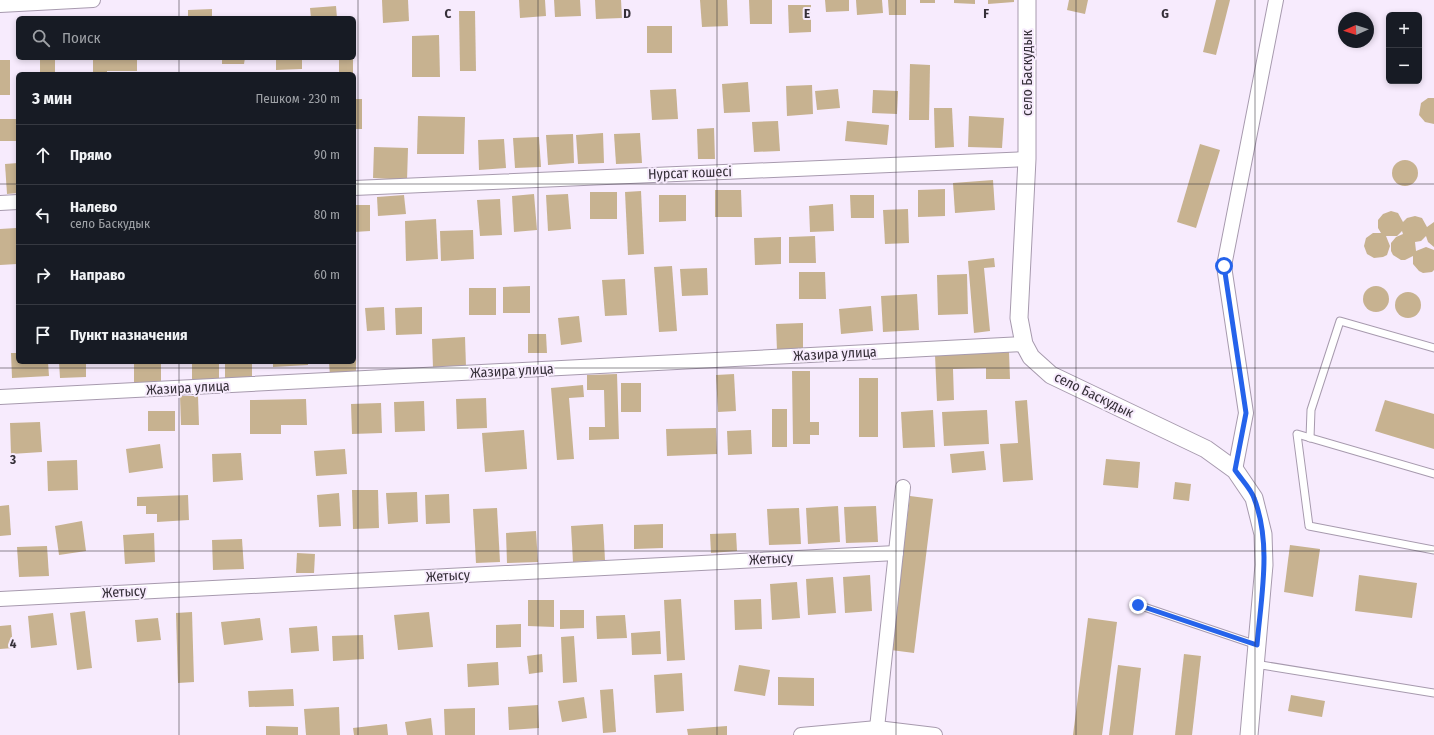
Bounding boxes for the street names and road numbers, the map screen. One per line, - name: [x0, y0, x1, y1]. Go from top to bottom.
- street label: село Баскудык: [1019, 30, 1036, 116]
- street label: Нурсат кошесi: [648, 163, 732, 183]
- street label: Жазира улица: [793, 343, 877, 365]
- street label: Жазира улица: [470, 360, 554, 382]
- street label: село Баскудык: [1052, 368, 1137, 422]
- street label: Жазира улица: [146, 377, 230, 399]
- street label: Жетысу: [749, 549, 794, 569]
- street label: Жетысу: [426, 566, 471, 586]
- street label: Жетысу: [102, 582, 147, 602]

